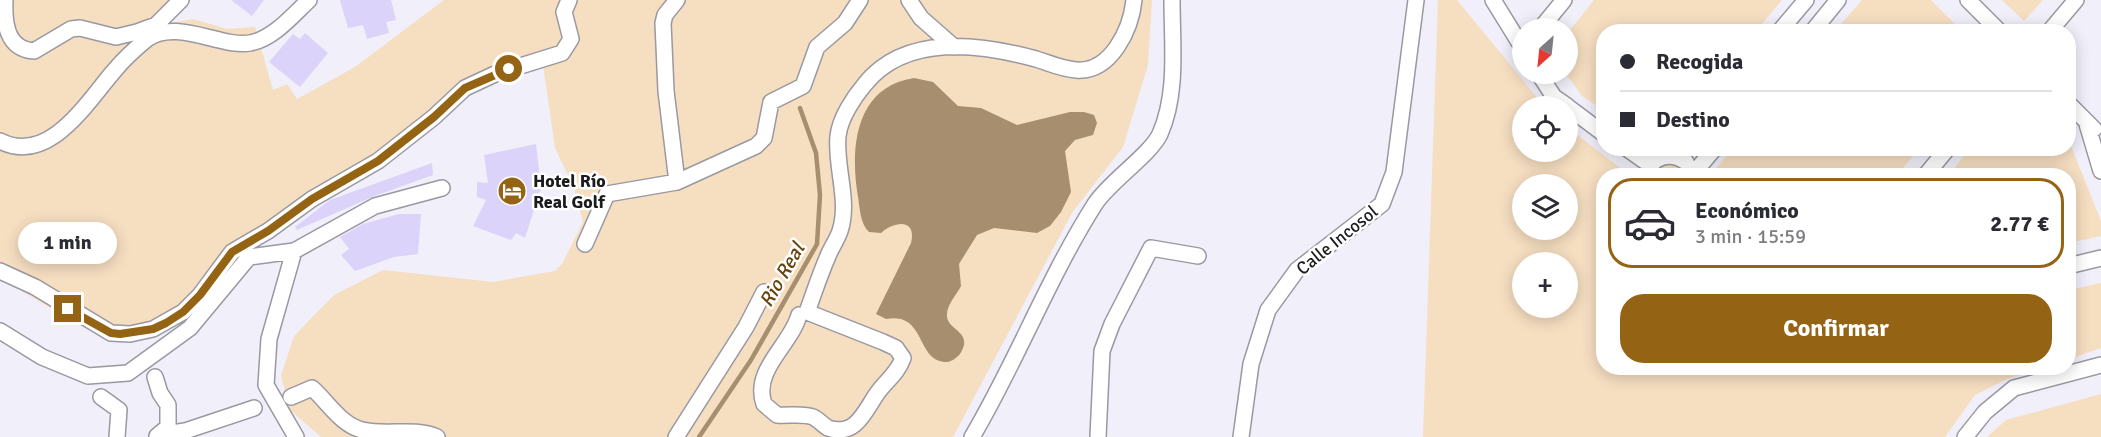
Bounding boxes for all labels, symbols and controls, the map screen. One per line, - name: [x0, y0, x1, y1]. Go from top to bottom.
- north arrow: [1512, 18, 1578, 84]
- map controls: [1512, 18, 1578, 318]
- text: Recogida: [1656, 48, 1743, 75]
- route start: [495, 55, 522, 82]
- button: locate: [1512, 96, 1578, 162]
- text: Destino: [1656, 106, 1730, 133]
- place label: Hotel Río Real Golf: [533, 170, 606, 213]
- button: layers: [1512, 174, 1578, 240]
- hotel icon: Hotel Río Real Golf: [496, 175, 528, 207]
- icon: car: [1623, 196, 1677, 250]
- text: Económico: [1695, 197, 1799, 224]
- street label: Calle Incosol: [1292, 200, 1382, 280]
- text: 2.77 €: [1990, 210, 2049, 237]
- callout: 1 min: [19, 222, 118, 264]
- text: 3 min · 15:59: [1695, 224, 1806, 249]
- text: 1 min: [43, 230, 92, 255]
- water label: Rio Real: [754, 237, 811, 312]
- button: +: [1512, 252, 1578, 318]
- button: Confirmar: [1620, 294, 2052, 363]
- route end: [54, 295, 81, 322]

